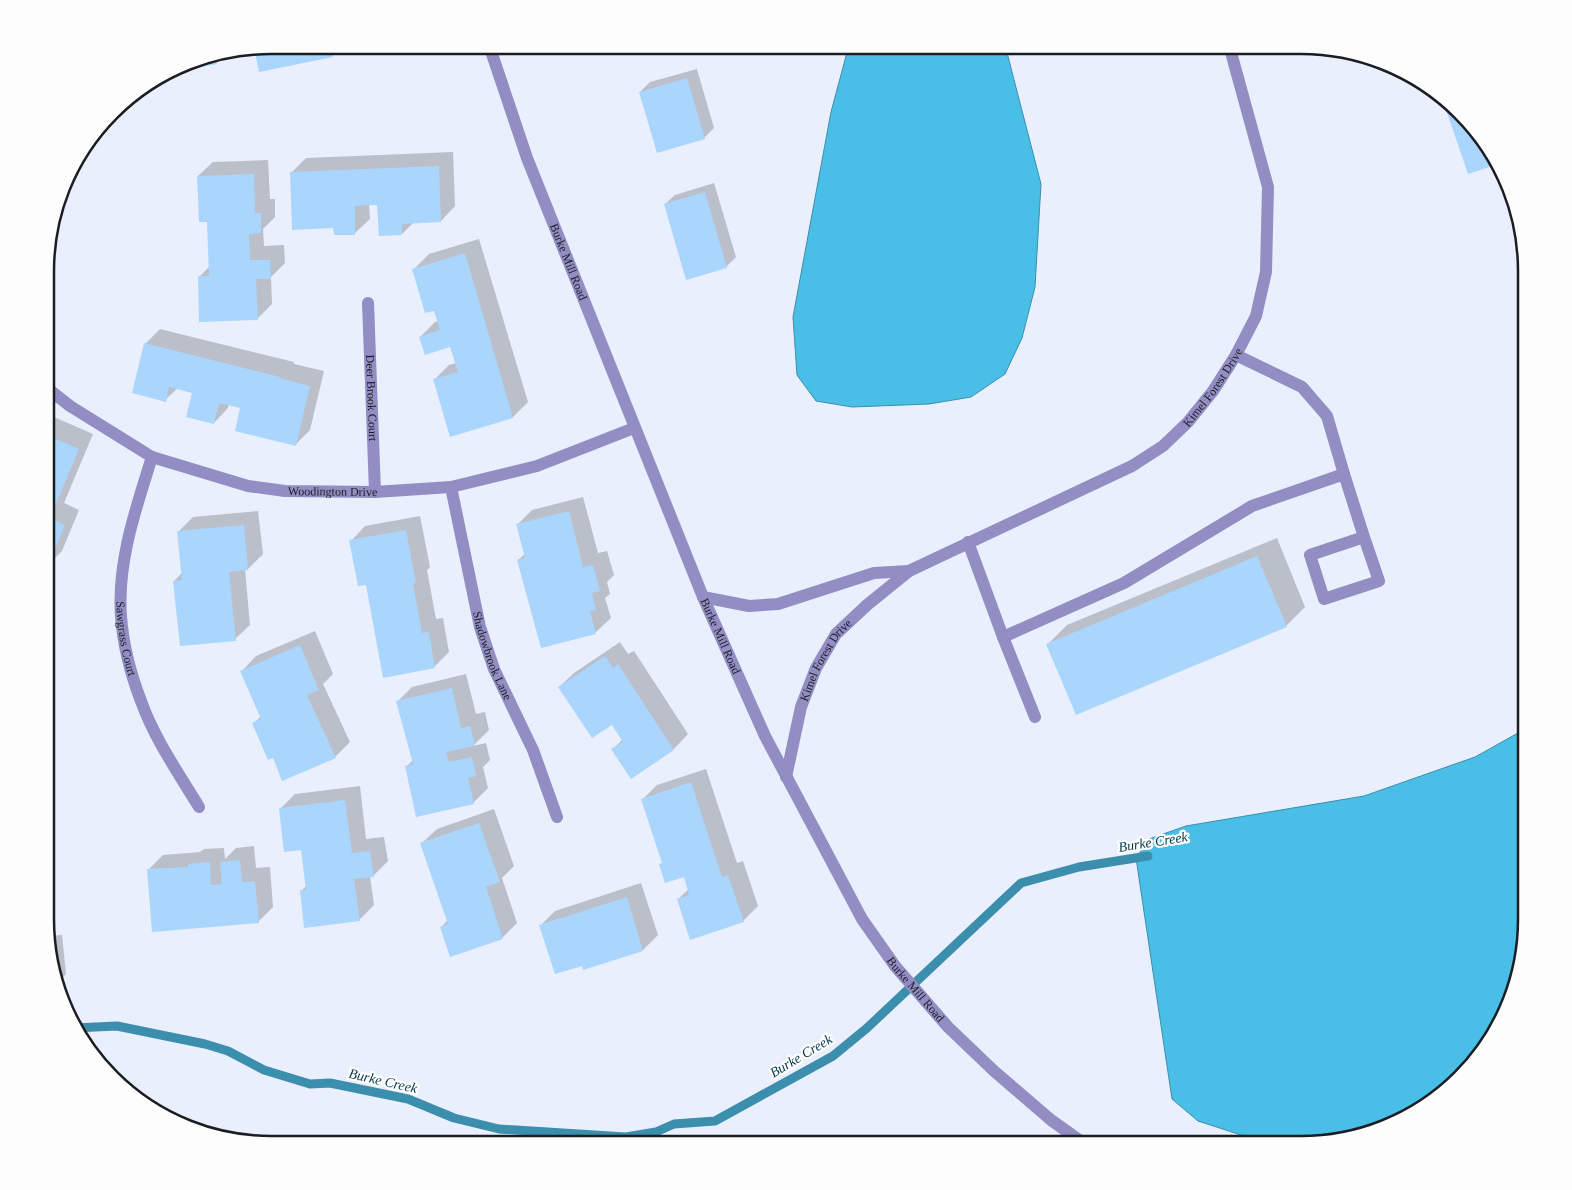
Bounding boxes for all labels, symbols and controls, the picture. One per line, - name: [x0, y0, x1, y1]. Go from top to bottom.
- street label: Burke Mill Road: [547, 221, 590, 302]
- street label: Kimel Forest Drive: [1180, 346, 1245, 430]
- street label: Deer Brook Court: [363, 354, 380, 442]
- street label: Woodington Drive: [288, 484, 377, 499]
- street label: Burke Mill Road: [697, 596, 743, 676]
- street label: Sawgrass Court: [113, 601, 139, 678]
- street label: Shadowbrook Lane: [470, 610, 515, 702]
- street label: Kimel Forest Drive: [797, 616, 855, 703]
- water label: Burke Creek: [1117, 829, 1189, 855]
- street label: Burke Mill Road: [884, 954, 947, 1025]
- water label: Burke Creek: [767, 1031, 835, 1080]
- water label: Burke Creek: [347, 1066, 419, 1096]

